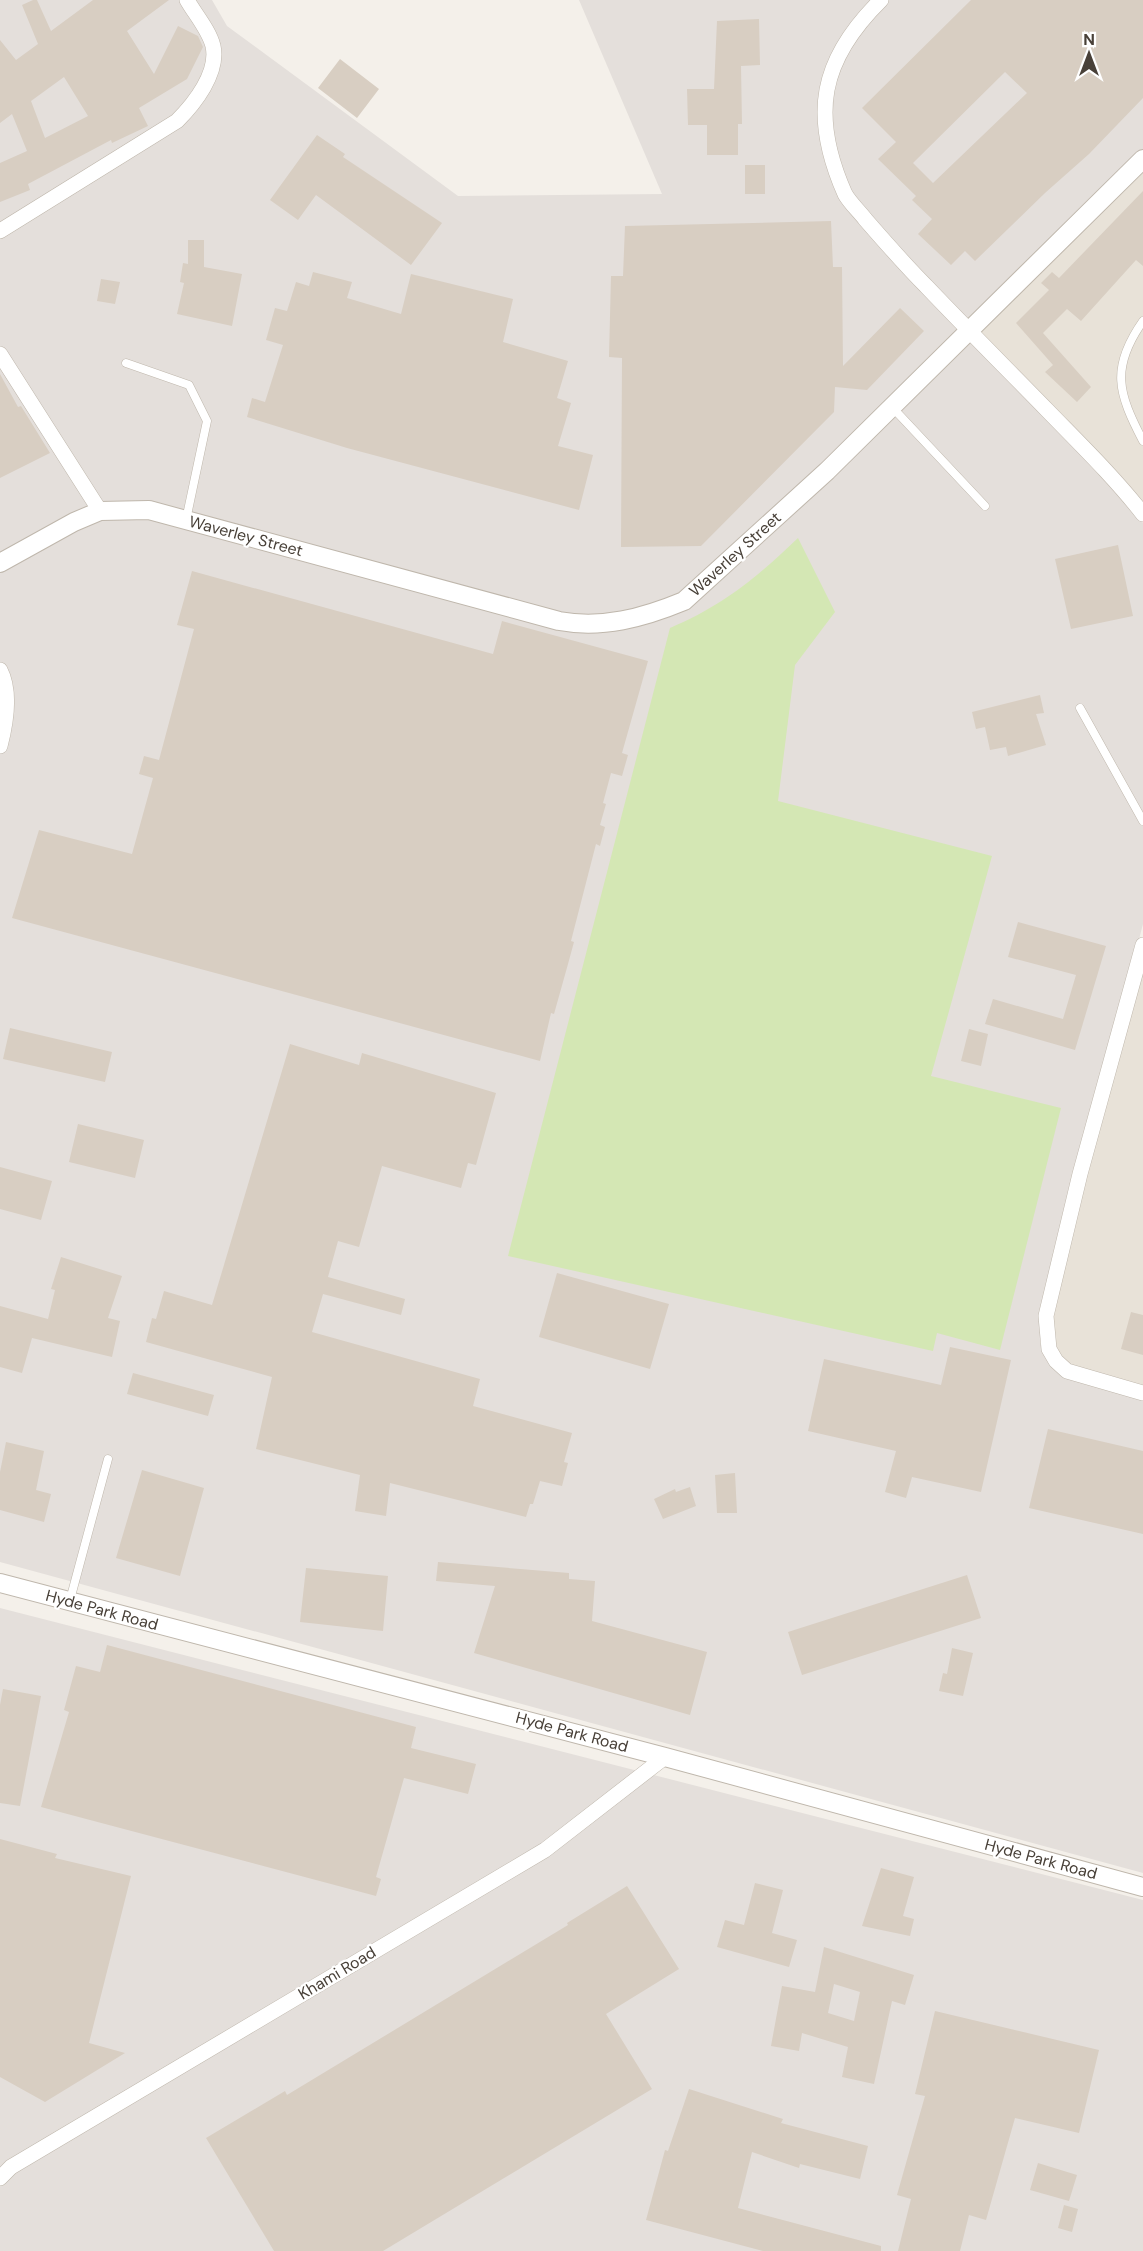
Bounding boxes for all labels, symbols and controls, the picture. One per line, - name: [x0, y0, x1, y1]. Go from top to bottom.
- north arrow: [1059, 24, 1119, 84]
- text: N: [1083, 29, 1095, 50]
- street label: Waverley Street: [685, 507, 785, 601]
- street label: Waverley Street: [187, 511, 305, 561]
- street label: Hyde Park Road: [43, 1585, 161, 1635]
- street label: Hyde Park Road: [513, 1707, 631, 1757]
- street label: Hyde Park Road: [982, 1834, 1100, 1884]
- street label: Khami Road: [294, 1942, 380, 2004]

